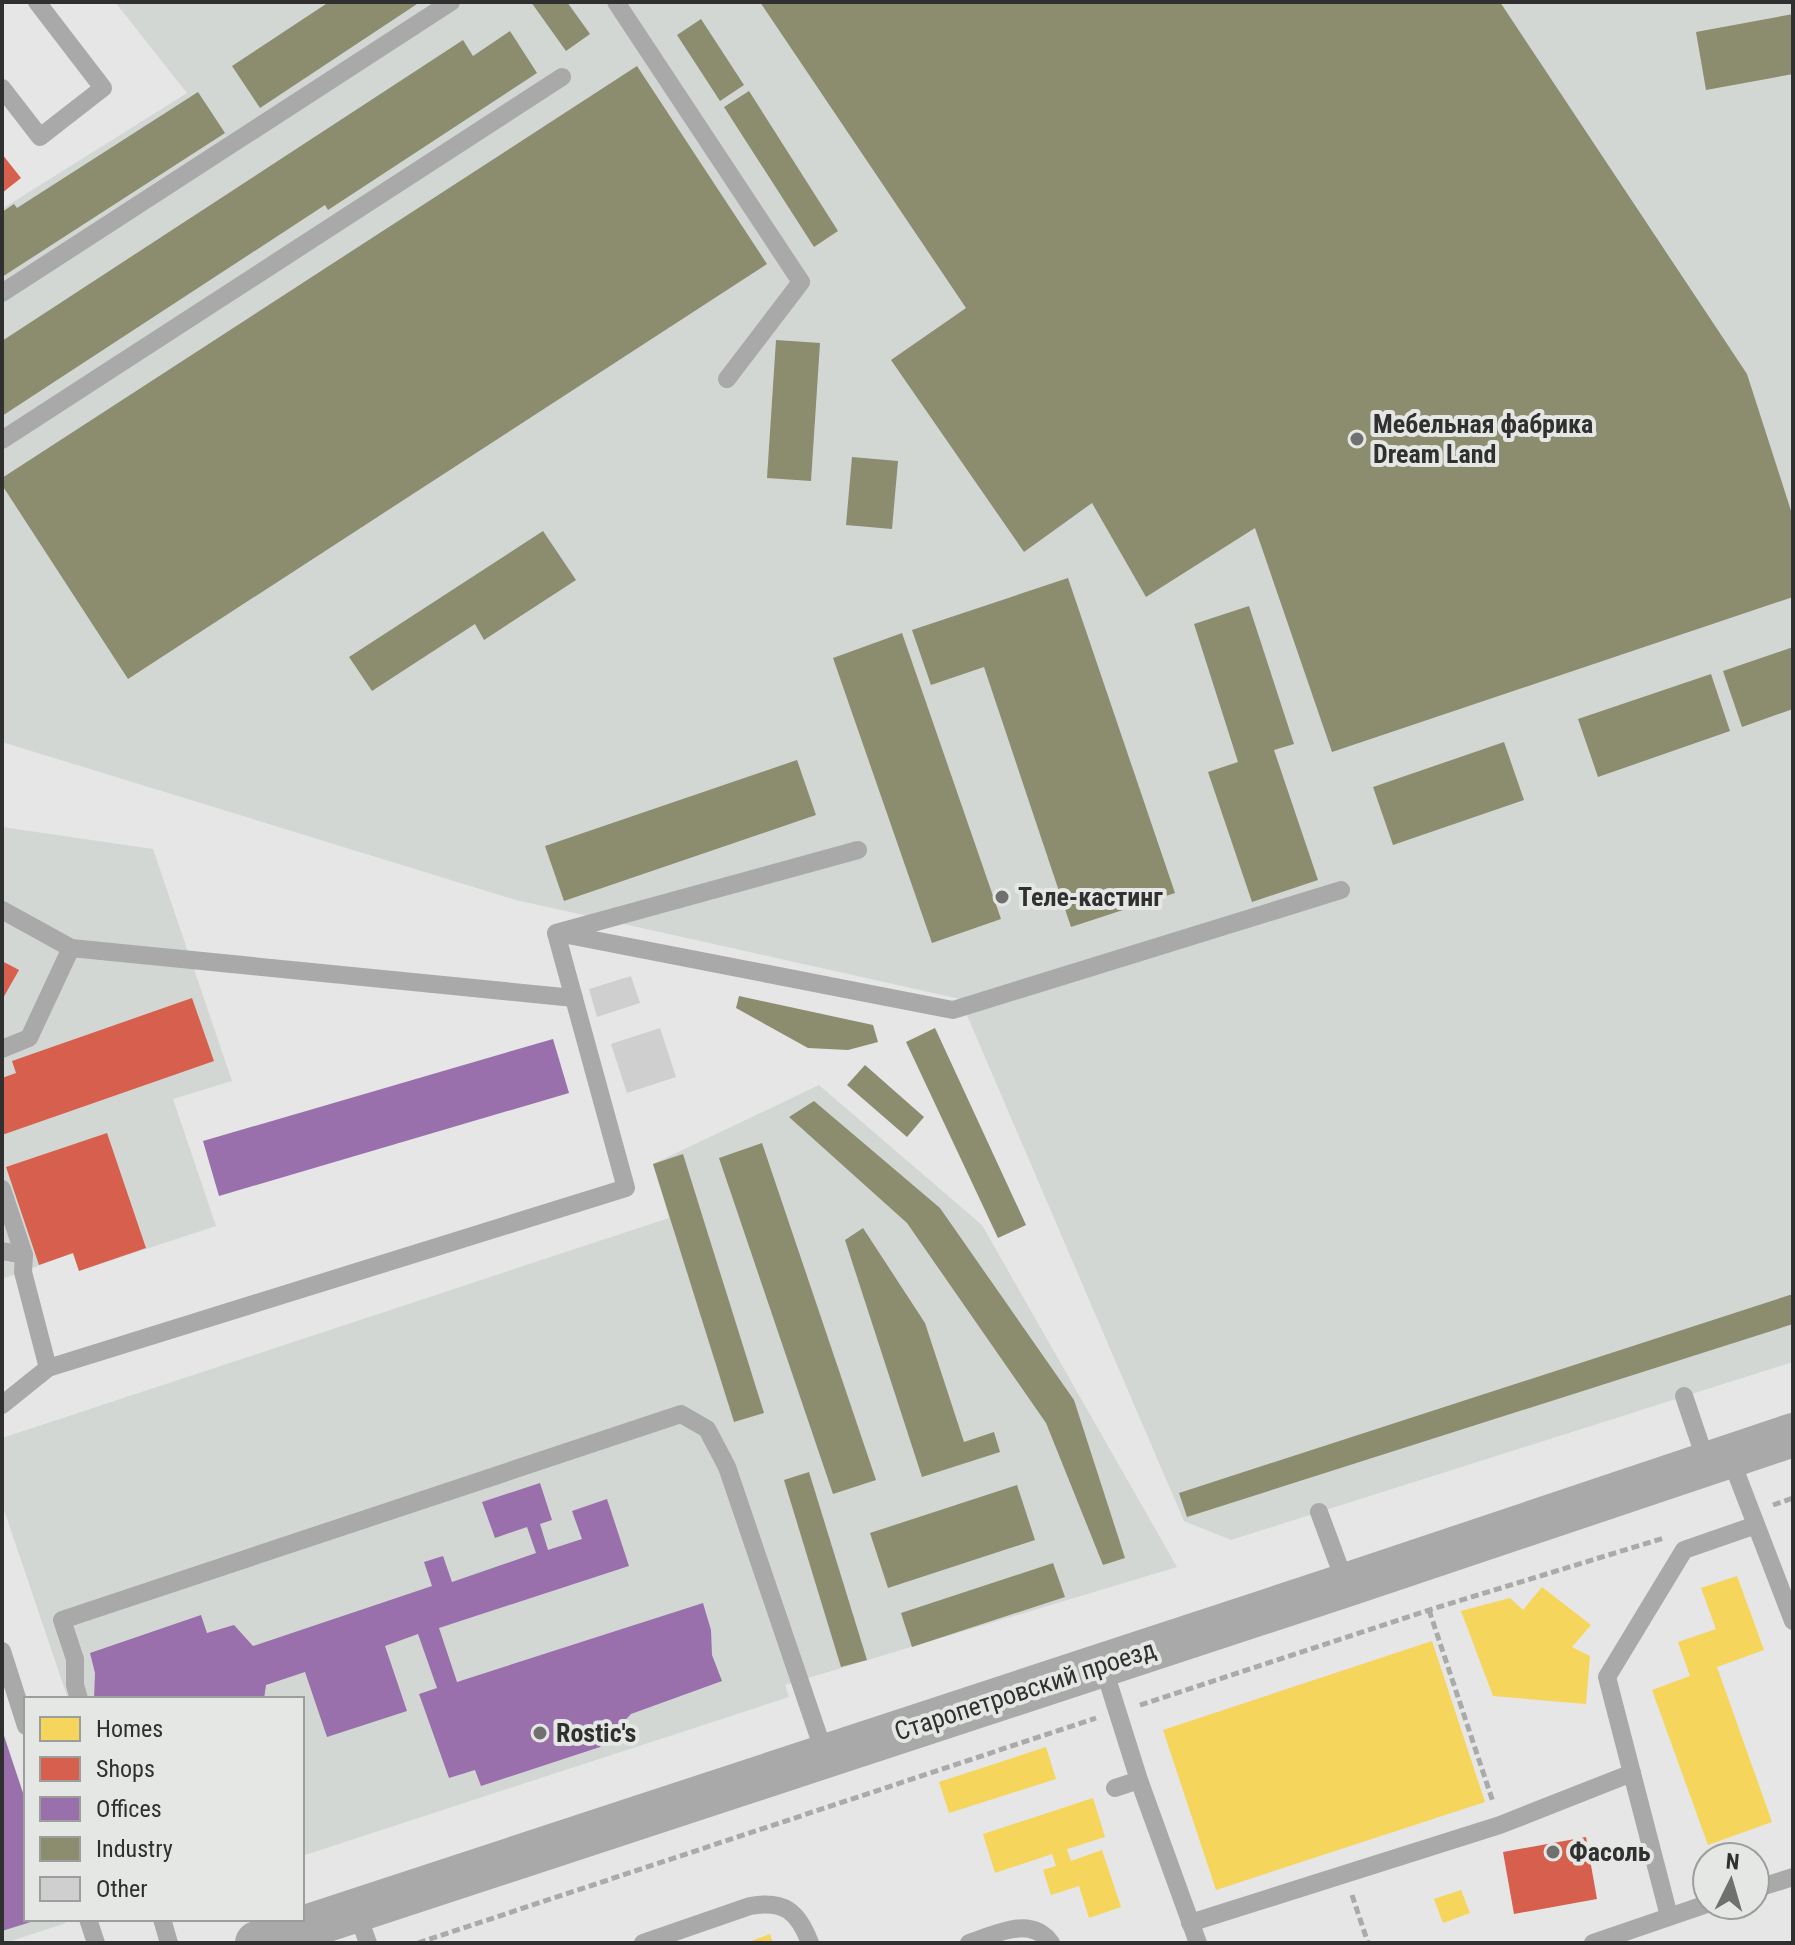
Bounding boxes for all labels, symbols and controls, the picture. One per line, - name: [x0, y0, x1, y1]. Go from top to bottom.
- place label: Мебельная фабрика Dream Land: [1373, 409, 1593, 469]
- marker: Мебельная фабрика Dream Land: [1348, 430, 1366, 448]
- place label: Теле-кастинг: [1018, 882, 1163, 912]
- marker: Теле-кастинг: [993, 888, 1011, 906]
- street label: Старопетровский проезд: [891, 1634, 1160, 1746]
- legend: [24, 1697, 304, 1921]
- text: Homes: [96, 1715, 163, 1743]
- place label: Rostic's: [556, 1718, 636, 1748]
- marker: Rostic's: [531, 1724, 549, 1742]
- text: Shops: [96, 1755, 155, 1783]
- text: Offices: [96, 1795, 162, 1823]
- text: Industry: [96, 1835, 173, 1863]
- place label: Фасоль: [1569, 1837, 1651, 1867]
- north arrow: [1691, 1841, 1771, 1921]
- marker: Фасоль: [1544, 1843, 1562, 1861]
- text: N: [1725, 1849, 1741, 1875]
- text: Other: [96, 1875, 148, 1903]

